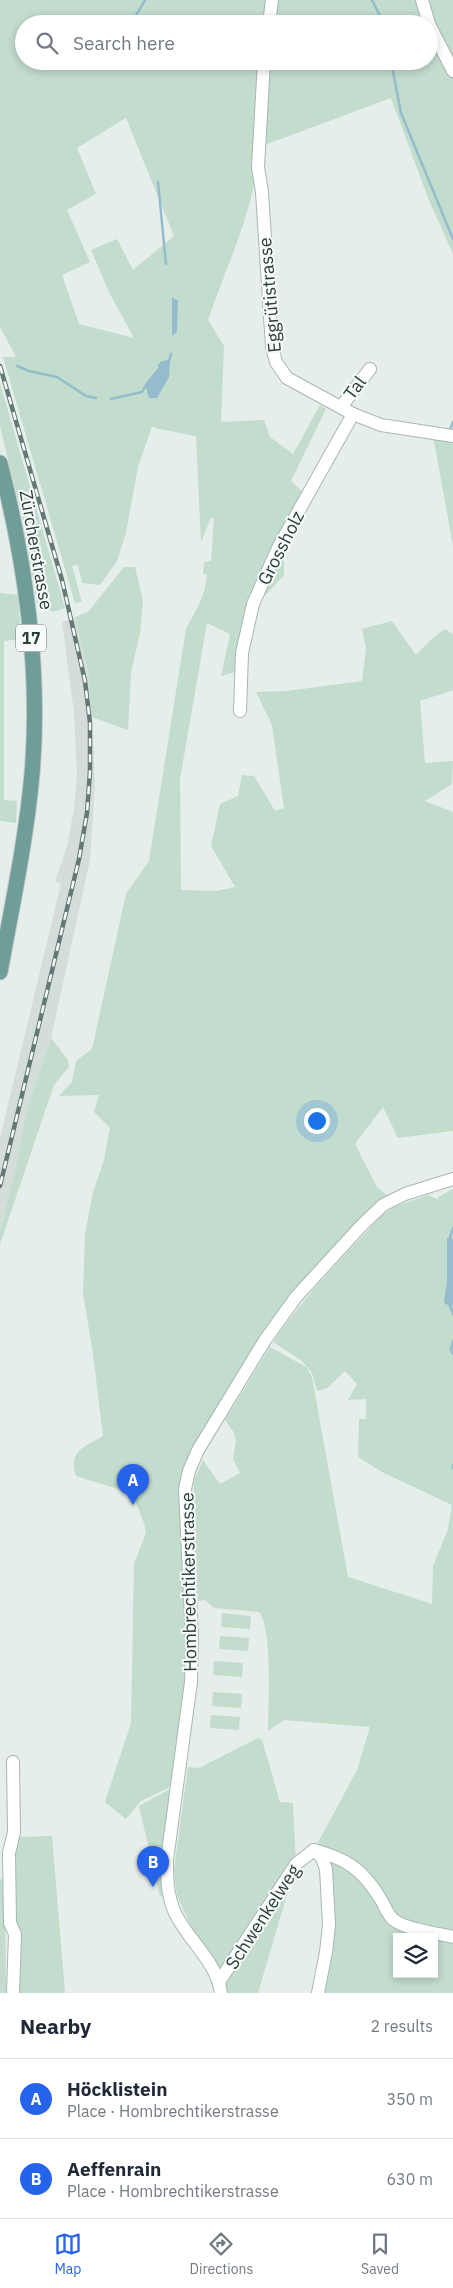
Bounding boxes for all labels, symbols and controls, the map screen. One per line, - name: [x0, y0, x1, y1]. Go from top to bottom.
- search box: [15, 15, 438, 70]
- icon: search: [33, 29, 61, 57]
- text: Search here: [73, 31, 175, 55]
- street label: Eggrütistrasse: [253, 236, 286, 354]
- street label: Tal: [338, 371, 371, 404]
- street label: Zürcherstrasse: [15, 488, 58, 612]
- street label: Grossholz: [252, 507, 309, 589]
- road number: 17: [16, 624, 46, 651]
- your location: [304, 1108, 330, 1134]
- pin: A: [117, 1464, 149, 1505]
- street label: Hombrechtikerstrasse: [175, 1492, 202, 1672]
- pin: B: [137, 1846, 169, 1887]
- street label: Schwenkelweg: [220, 1860, 305, 1974]
- map controls: [393, 1933, 438, 1978]
- button: layers: [393, 1933, 438, 1978]
- text: Nearby: [20, 2012, 91, 2040]
- text: 2 results: [370, 2016, 433, 2036]
- text: Höcklistein: [67, 2077, 168, 2101]
- text: A: [31, 2089, 41, 2109]
- text: 350 m: [386, 2089, 433, 2109]
- text: Place · Hombrechtikerstrasse: [67, 2101, 279, 2121]
- text: Aeffenrain: [67, 2157, 161, 2181]
- text: B: [31, 2169, 41, 2189]
- text: 630 m: [386, 2169, 433, 2189]
- text: Place · Hombrechtikerstrasse: [67, 2181, 279, 2201]
- tab: Map: [54, 2230, 82, 2278]
- tab: Directions: [190, 2230, 253, 2278]
- tab: Saved: [361, 2230, 399, 2278]

